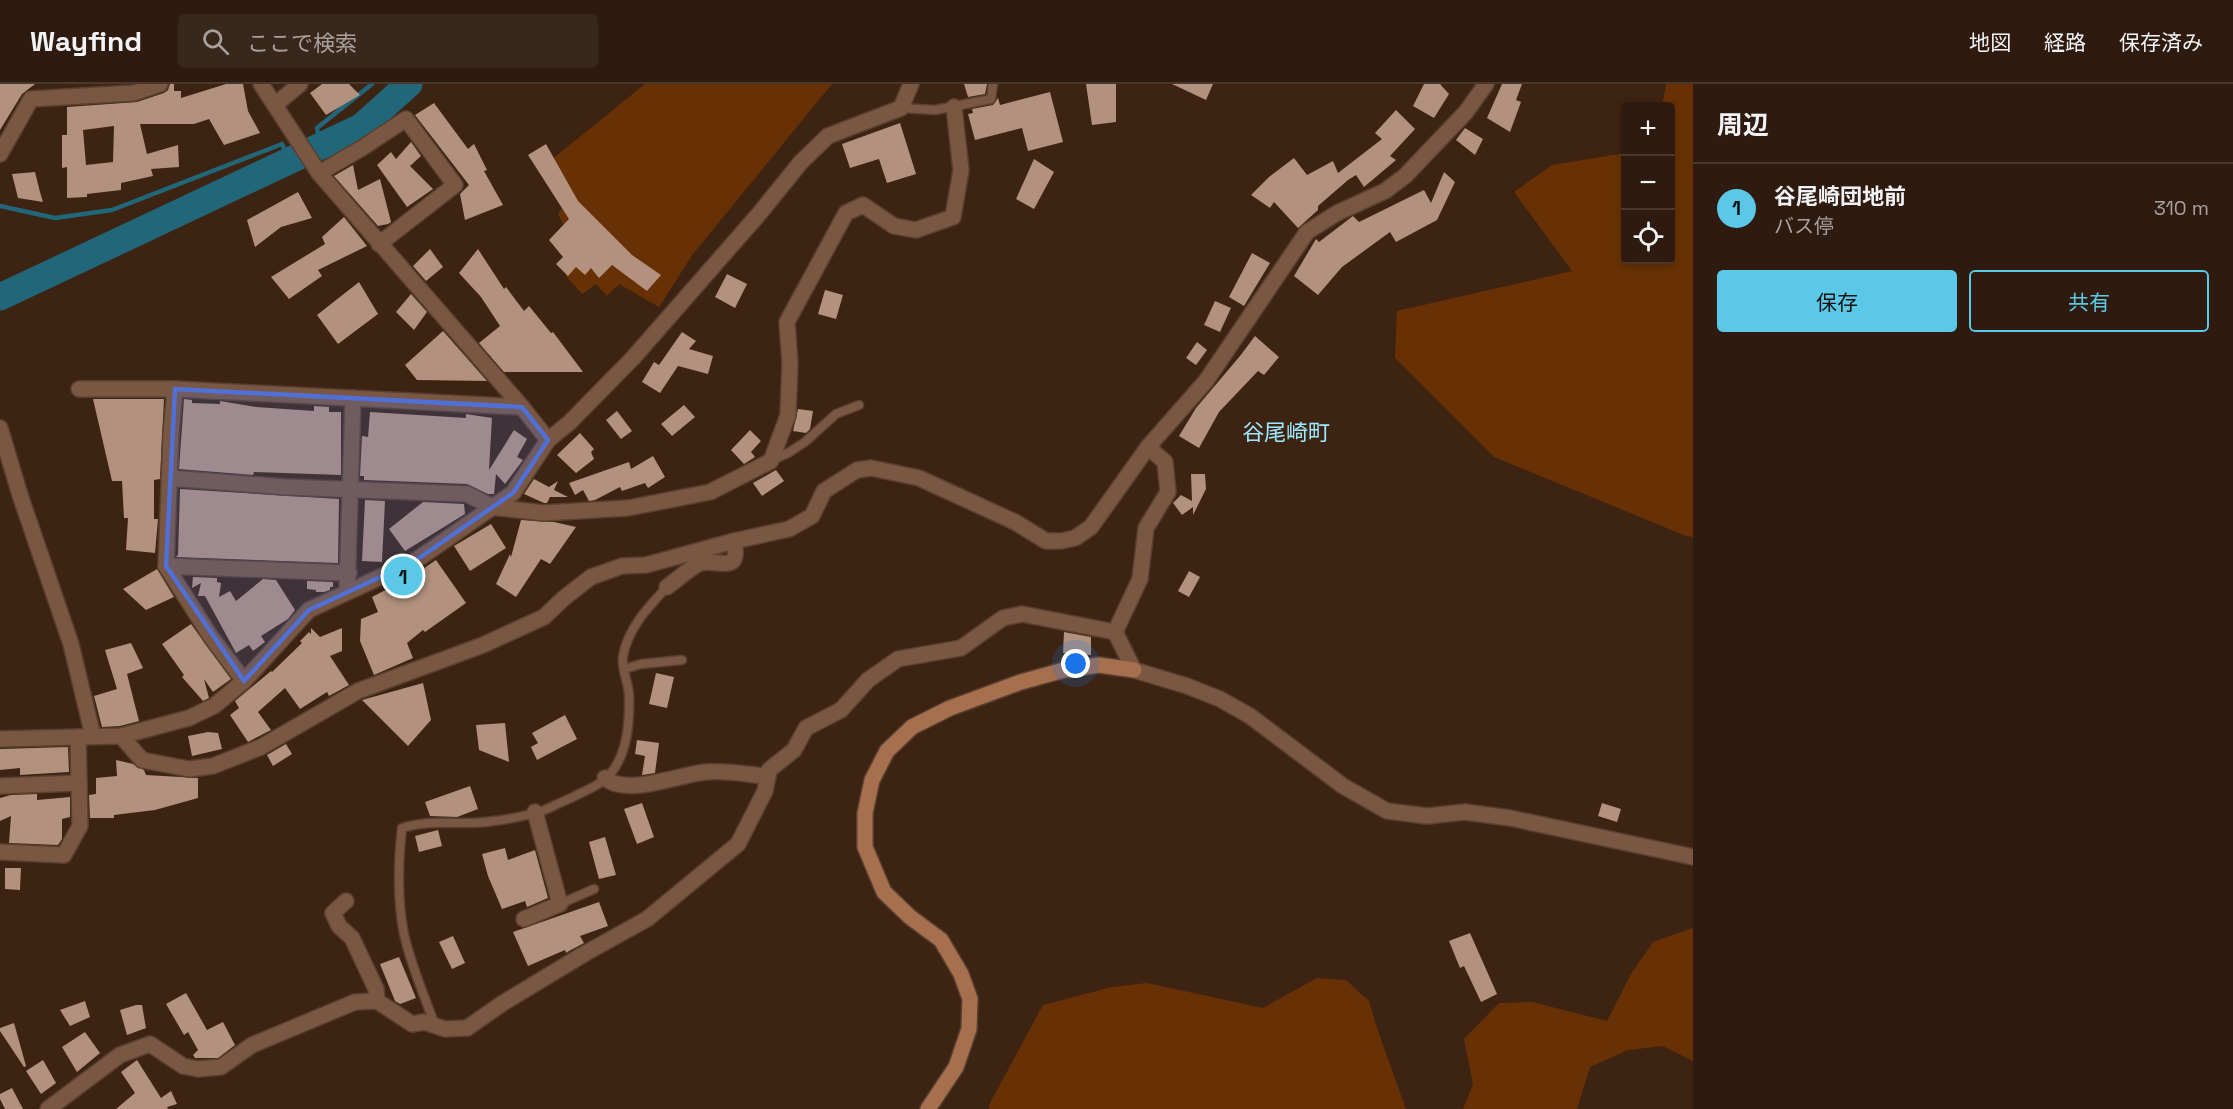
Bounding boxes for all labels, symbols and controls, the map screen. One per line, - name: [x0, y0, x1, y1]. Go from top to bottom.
- search box: [178, 14, 598, 68]
- text: Wayfind: [30, 23, 142, 59]
- icon: search: [199, 25, 232, 58]
- text: ここで検索: [247, 29, 357, 57]
- text: 地図: [1969, 29, 2011, 56]
- text: 経路: [2044, 29, 2086, 56]
- text: 保存済み: [2119, 29, 2203, 56]
- map controls: [1621, 102, 1675, 264]
- button: +: [1621, 102, 1675, 156]
- text: 周辺: [1717, 108, 1769, 142]
- button: −: [1621, 156, 1675, 210]
- text: 谷尾崎団地前: [1774, 182, 1906, 210]
- text: 1: [1732, 195, 1741, 221]
- text: 310 m: [2154, 195, 2209, 221]
- button: locate: [1621, 210, 1675, 264]
- text: バス停: [1774, 213, 1834, 239]
- button: 保存: [1717, 270, 1957, 332]
- button: 共有: [1969, 270, 2209, 332]
- district label: 谷尾崎町: [1242, 418, 1330, 446]
- pin: 1: [384, 554, 422, 598]
- your location: [1061, 649, 1090, 678]

